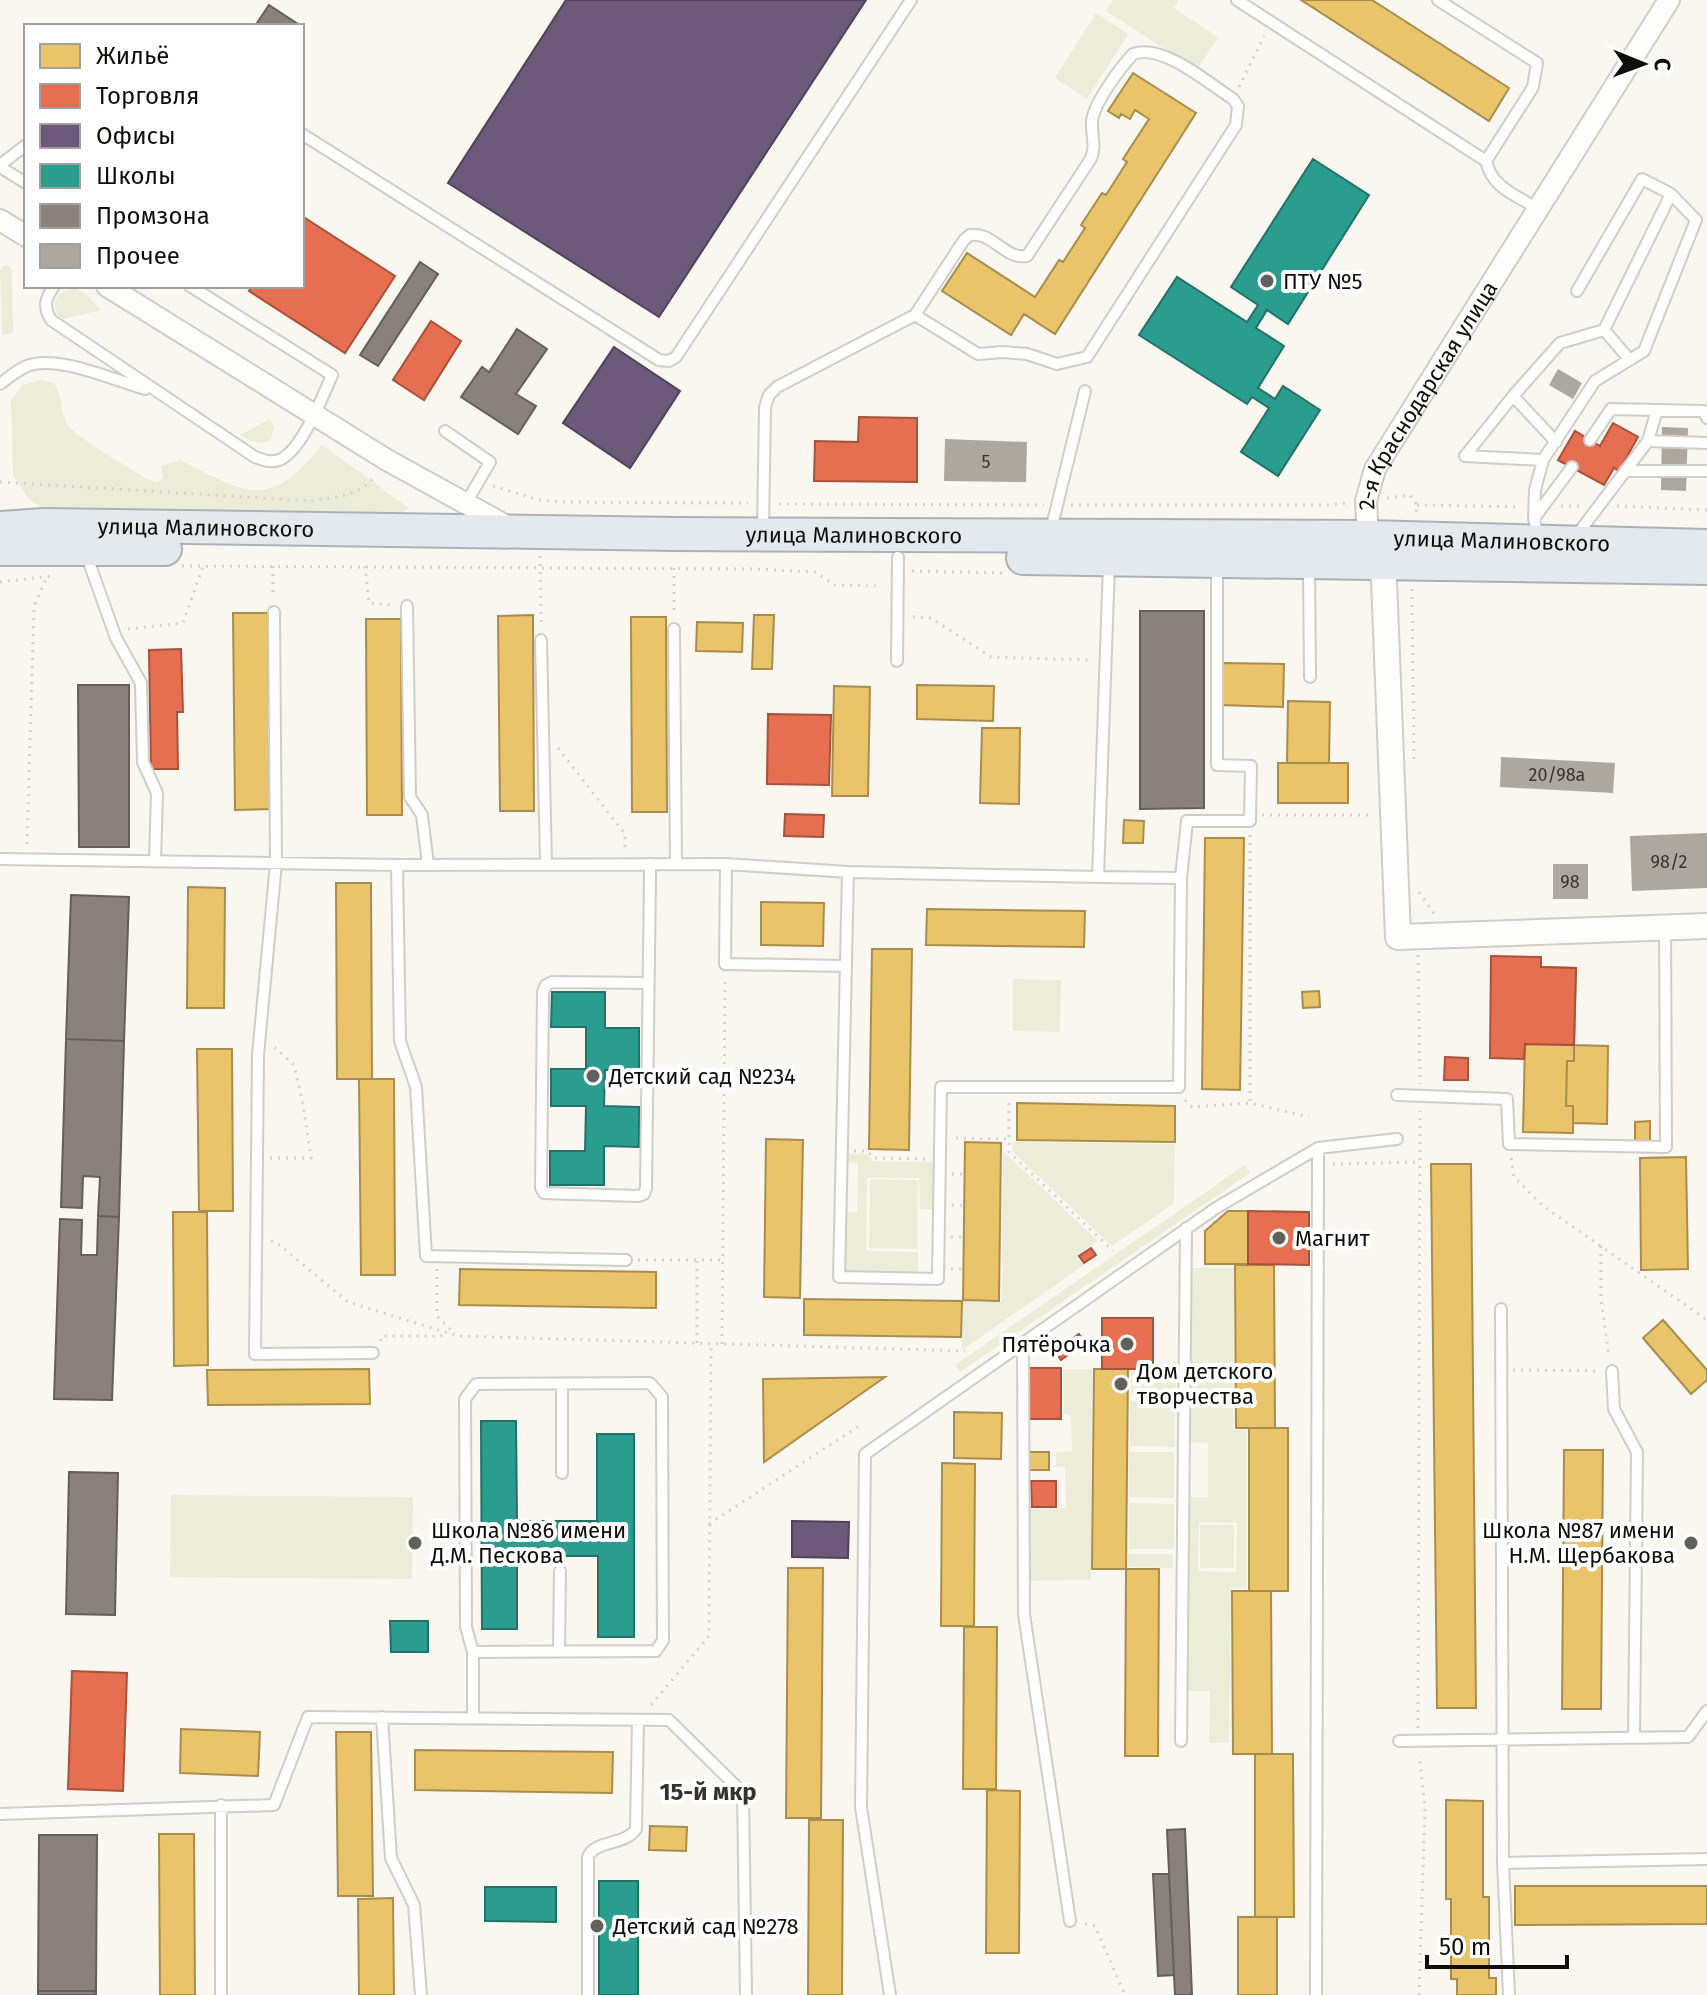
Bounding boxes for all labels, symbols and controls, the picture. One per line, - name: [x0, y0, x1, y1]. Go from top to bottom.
- legend: [24, 24, 304, 288]
- north arrow: [1603, 24, 1683, 104]
- text: Жильё: [96, 42, 169, 70]
- text: С: [1649, 58, 1676, 71]
- text: Торговля: [96, 82, 199, 110]
- text: Офисы: [96, 122, 176, 150]
- text: Школы: [96, 162, 176, 190]
- text: Промзона: [96, 202, 210, 230]
- text: Прочее: [96, 242, 180, 270]
- place label: ПТУ №5: [1283, 268, 1363, 295]
- marker: ПТУ №5: [1258, 272, 1276, 290]
- street label: 2-я Краснодарская улица: [1352, 276, 1503, 511]
- house number: 5: [981, 451, 991, 473]
- street label: улица Малиновского: [97, 512, 314, 542]
- street label: улица Малиновского: [745, 521, 962, 549]
- street label: улица Малиновского: [1393, 524, 1610, 557]
- house number: 20/98а: [1529, 764, 1585, 786]
- house number: 98/2: [1651, 851, 1688, 873]
- house number: 98: [1560, 871, 1580, 893]
- place label: Детский сад №234: [608, 1063, 796, 1090]
- marker: Детский сад №234: [584, 1067, 602, 1085]
- place label: Магнит: [1295, 1225, 1370, 1252]
- marker: Магнит: [1270, 1229, 1288, 1247]
- place label: Пятёрочка: [1002, 1331, 1111, 1358]
- marker: Пятёрочка: [1118, 1335, 1136, 1353]
- place label: Дом детского творчества: [1136, 1358, 1273, 1410]
- marker: Дом детского творчества: [1112, 1375, 1130, 1393]
- place label: Школа №86 имени Д.М. Пескова: [430, 1517, 626, 1569]
- place label: Школа №87 имени Н.М. Щербакова: [1482, 1517, 1675, 1569]
- marker: Школа №86 имени Д.М. Пескова: [406, 1534, 424, 1552]
- marker: Школа №87 имени Н.М. Щербакова: [1682, 1534, 1700, 1552]
- district label: 15-й мкр: [659, 1778, 757, 1806]
- place label: Детский сад №278: [612, 1913, 799, 1940]
- marker: Детский сад №278: [588, 1917, 606, 1935]
- scale bar: [1427, 1919, 1567, 1969]
- text: 50 m: [1439, 1933, 1491, 1961]

